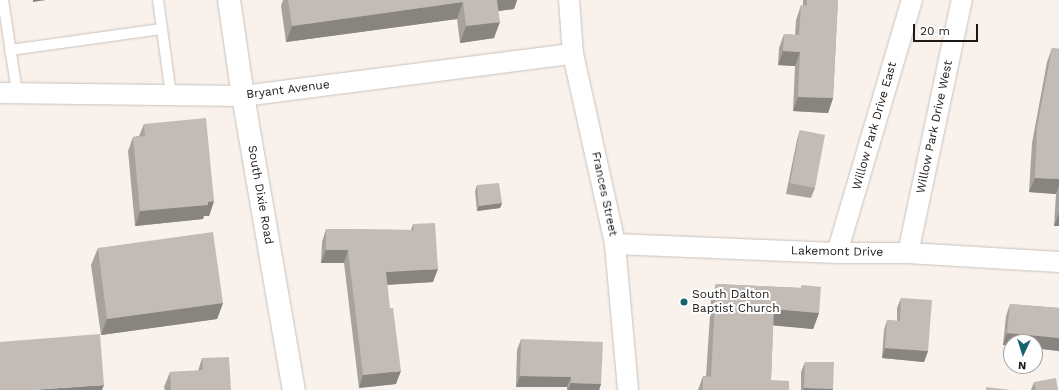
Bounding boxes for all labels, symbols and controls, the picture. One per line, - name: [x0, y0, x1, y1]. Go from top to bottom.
- scale bar: [915, 16, 980, 42]
- text: 20 m: [920, 24, 950, 38]
- street label: Willow Park Drive West: [914, 59, 956, 195]
- street label: Willow Park Drive East: [850, 60, 900, 192]
- street label: Bryant Avenue: [245, 78, 331, 102]
- street label: South Dixie Road: [244, 144, 276, 246]
- street label: Frances Street: [588, 150, 620, 238]
- street label: Lakemont Drive: [791, 244, 883, 260]
- place label: South Dalton Baptist Church: [692, 288, 780, 316]
- marker: South Dalton Baptist Church: [679, 297, 689, 307]
- north arrow: [1003, 334, 1043, 374]
- text: N: [1018, 359, 1027, 372]

